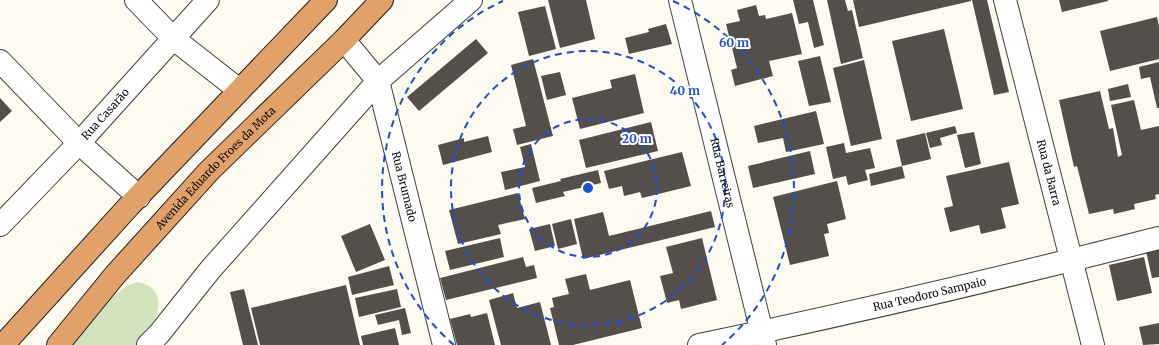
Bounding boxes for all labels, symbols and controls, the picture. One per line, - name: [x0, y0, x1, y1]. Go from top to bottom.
- text: 60 m: [719, 35, 749, 50]
- text: 40 m: [670, 83, 700, 98]
- street label: Rua Casarão: [78, 85, 133, 143]
- street label: Avenida Eduardo Froes da Mota: [152, 103, 278, 233]
- text: 20 m: [622, 131, 652, 146]
- street label: Rua Barreiras: [707, 136, 738, 209]
- street label: Rua da Barra: [1034, 138, 1064, 207]
- street label: Rua Brumado: [389, 150, 420, 224]
- centre of rings: [581, 181, 595, 195]
- street label: Rua Teodoro Sampaio: [871, 274, 988, 314]

